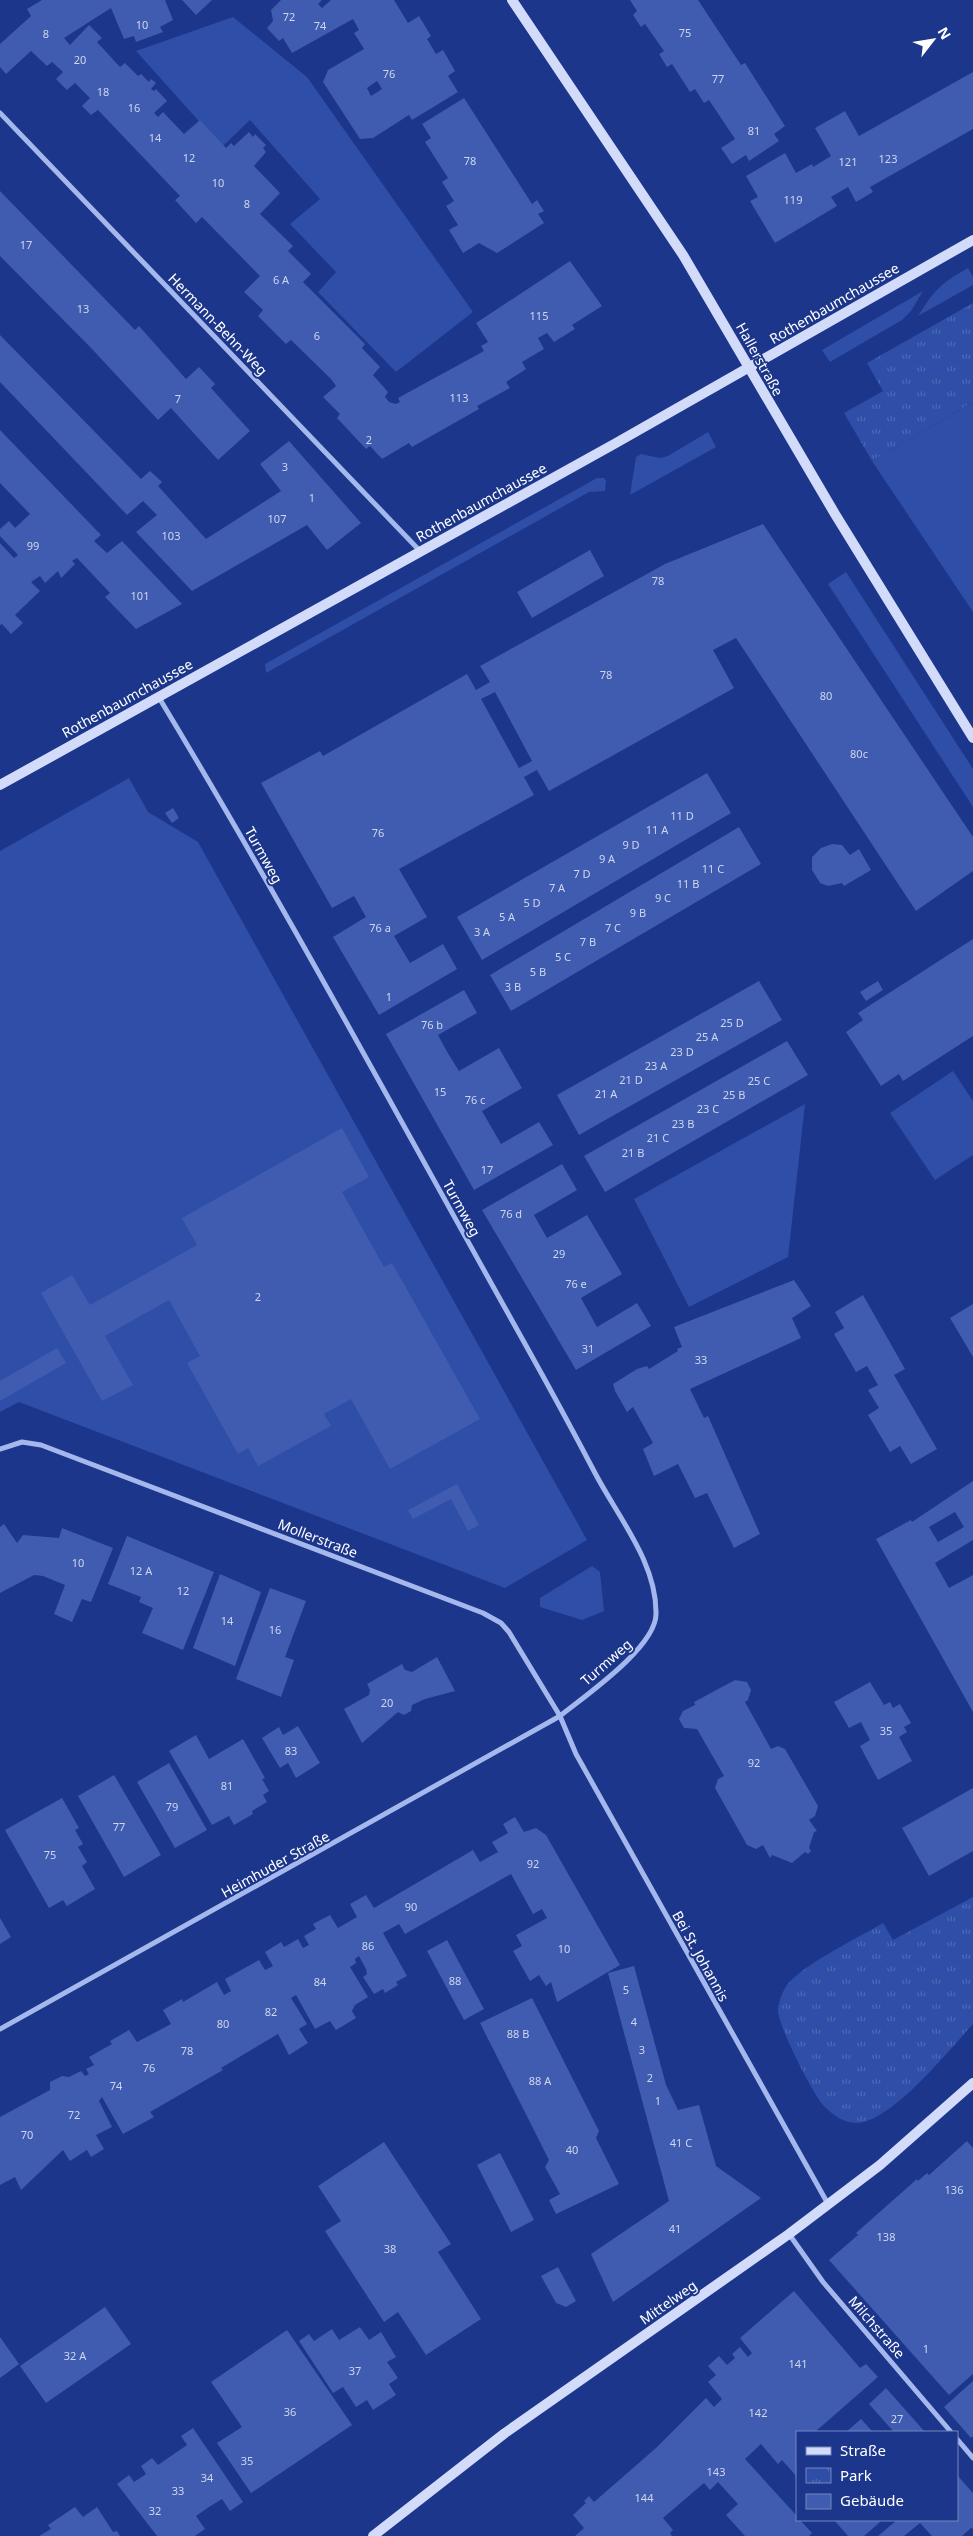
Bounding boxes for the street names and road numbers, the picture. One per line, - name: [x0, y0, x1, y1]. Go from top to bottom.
- street label: Rothenbaumchaussee: [766, 258, 902, 348]
- street label: Hermann-Behn-Weg: [164, 269, 272, 379]
- street label: Hallerstraße: [732, 319, 788, 399]
- street label: Rothenbaumchaussee: [412, 458, 550, 546]
- street label: Rothenbaumchaussee: [58, 654, 196, 742]
- street label: Turmweg: [241, 823, 287, 887]
- street label: Turmweg: [439, 1176, 485, 1240]
- street label: Mollerstraße: [275, 1514, 361, 1562]
- street label: Turmweg: [576, 1634, 636, 1690]
- street label: Heimhuder Straße: [217, 1826, 333, 1902]
- street label: Bei St. Johannis: [668, 1907, 734, 2005]
- street label: Mittelweg: [636, 2275, 700, 2329]
- street label: Milchstraße: [845, 2292, 910, 2362]

